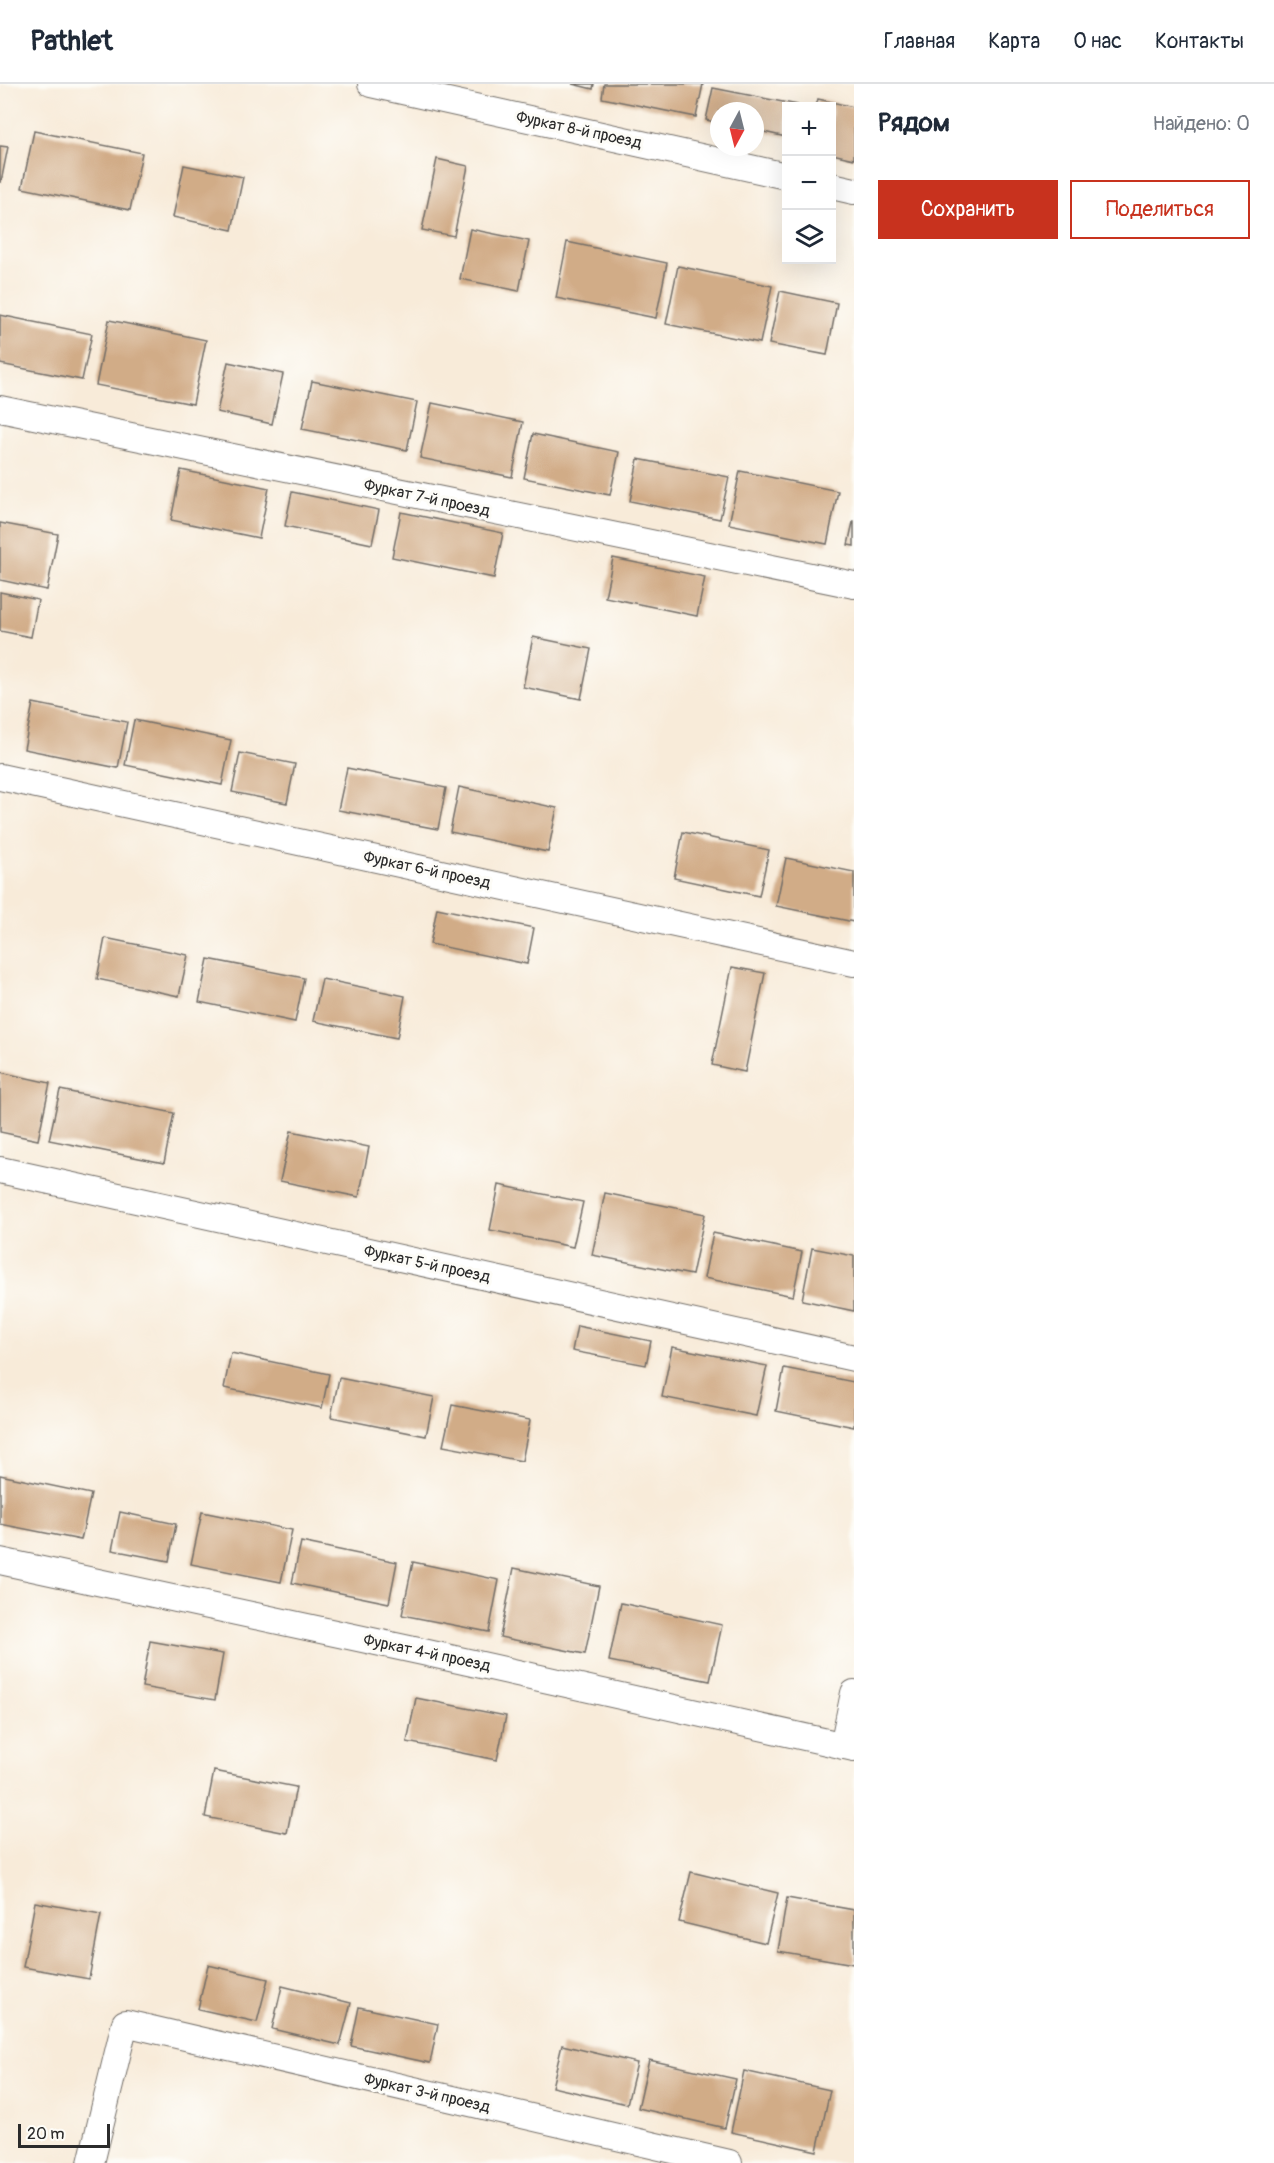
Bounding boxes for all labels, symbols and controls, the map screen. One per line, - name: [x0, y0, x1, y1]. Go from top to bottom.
- text: Pathlet: [30, 24, 113, 59]
- text: Главная: [884, 28, 955, 55]
- text: Карта: [988, 28, 1040, 55]
- text: О нас: [1073, 28, 1122, 55]
- text: Контакты: [1155, 28, 1244, 55]
- north arrow: [710, 102, 764, 156]
- map controls: [782, 102, 836, 264]
- button: +: [782, 102, 836, 156]
- street label: Фуркат 8-й проезд: [514, 107, 644, 153]
- text: Рядом: [878, 107, 950, 139]
- text: Найдено: 0: [1153, 111, 1250, 136]
- button: −: [782, 156, 836, 210]
- button: Сохранить: [878, 180, 1058, 239]
- button: Поделиться: [1070, 180, 1250, 239]
- button: layers: [782, 210, 836, 264]
- street label: Фуркат 7-й проезд: [362, 475, 492, 521]
- street label: Фуркат 6-й проезд: [362, 847, 493, 893]
- street label: Фуркат 5-й проезд: [362, 1241, 492, 1287]
- street label: Фуркат 4-й проезд: [362, 1630, 493, 1676]
- street label: Фуркат 3-й проезд: [362, 2069, 492, 2117]
- scale bar: [18, 2121, 110, 2148]
- text: 20 m: [27, 2124, 65, 2144]

